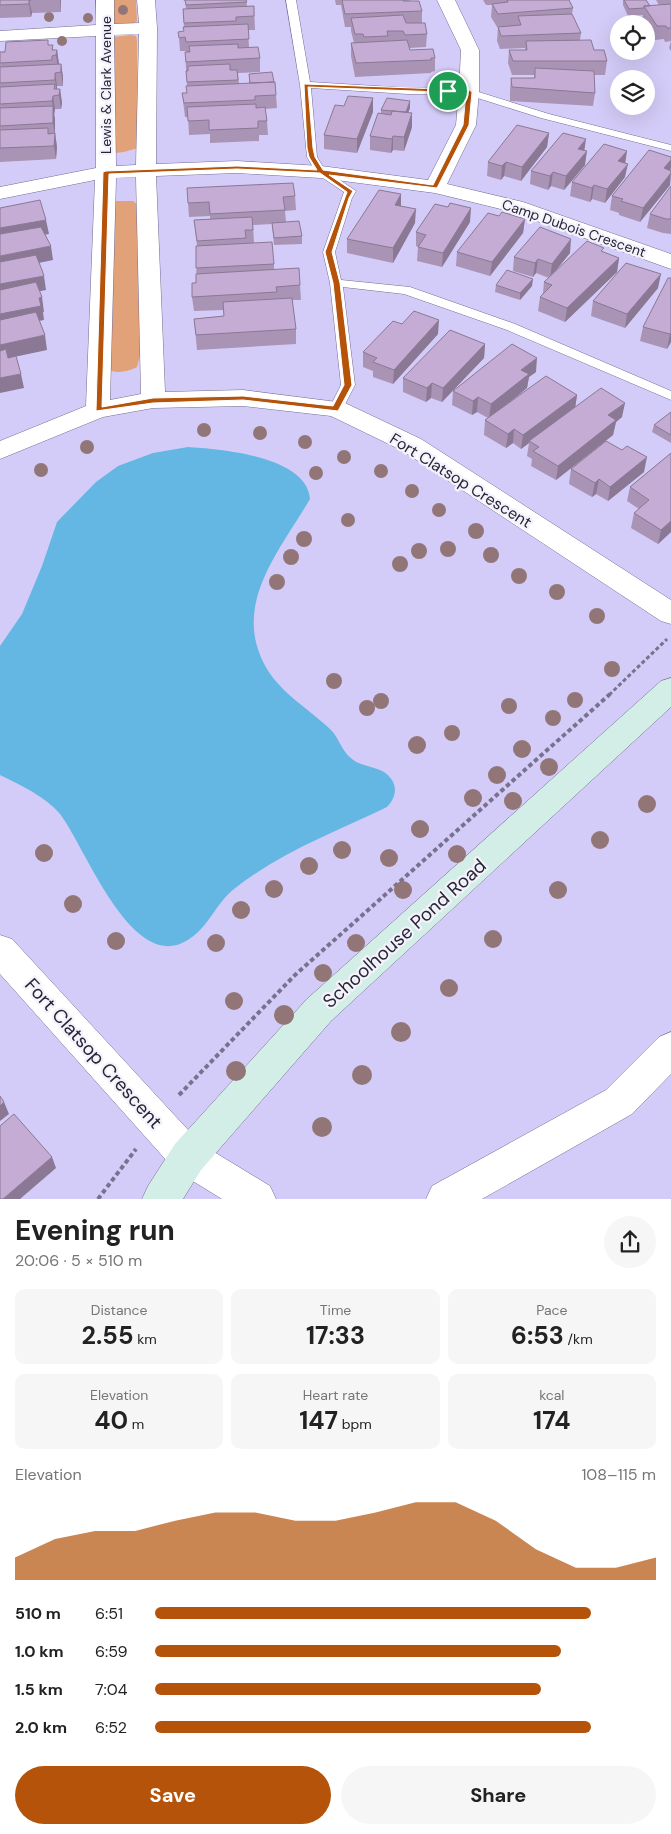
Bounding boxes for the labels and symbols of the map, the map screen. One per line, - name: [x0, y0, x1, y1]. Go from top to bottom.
- street label: Lewis & Clark Avenue: [97, 16, 115, 154]
- pin: [427, 70, 469, 112]
- street label: Camp Dubois Crescent: [500, 195, 648, 261]
- street label: Fort Clatsop Crescent: [386, 428, 536, 533]
- street label: Schoolhouse Pond Road: [317, 853, 491, 1014]
- street label: Fort Clatsop Crescent: [19, 973, 168, 1134]

